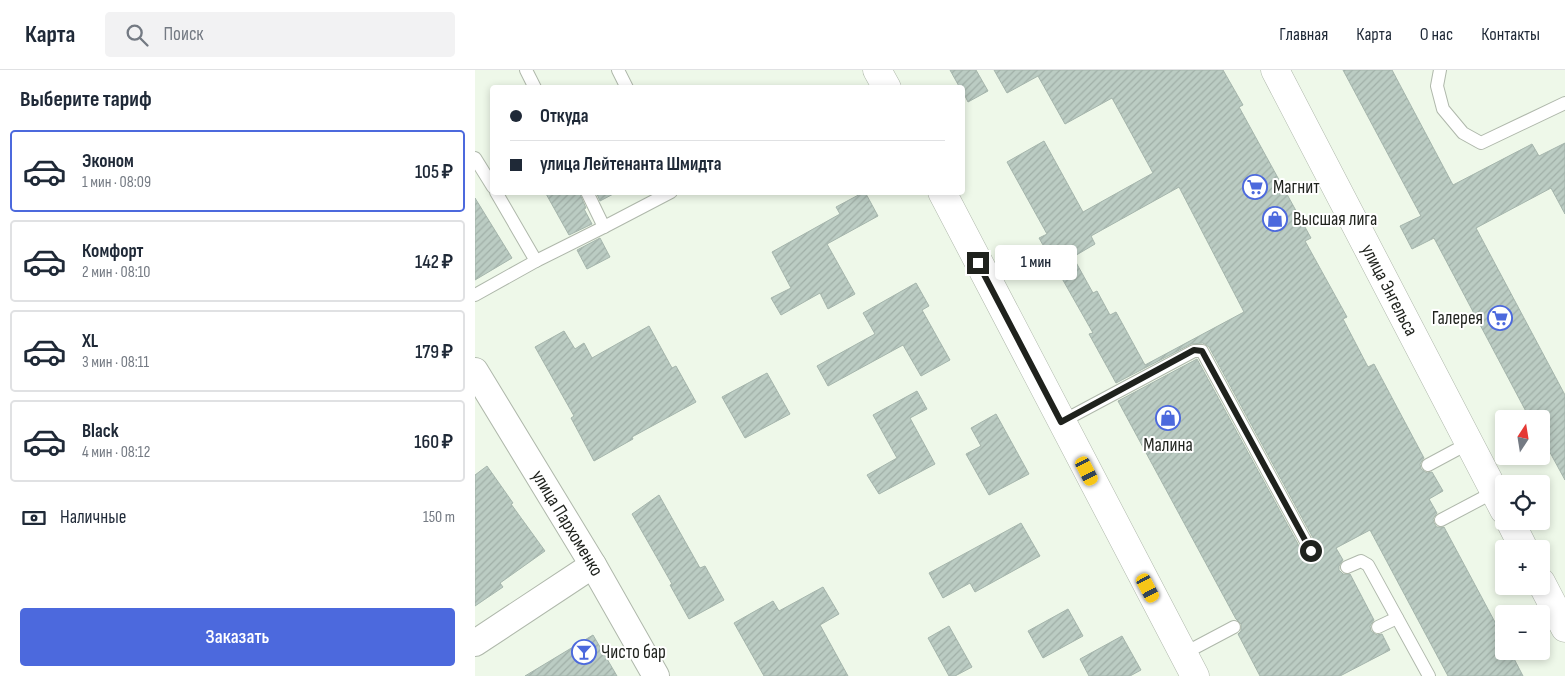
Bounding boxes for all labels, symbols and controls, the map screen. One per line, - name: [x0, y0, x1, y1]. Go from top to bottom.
- search box: [105, 12, 455, 57]
- text: Карта: [25, 20, 75, 49]
- icon: search: [123, 21, 151, 49]
- text: Поиск: [163, 23, 204, 46]
- text: Главная: [1279, 24, 1328, 45]
- text: Карта: [1356, 24, 1392, 45]
- text: О нас: [1420, 24, 1453, 45]
- text: Контакты: [1481, 24, 1540, 45]
- text: Выберите тариф: [20, 86, 152, 113]
- text: Откуда: [540, 105, 589, 128]
- icon: car: [22, 149, 67, 194]
- text: Эконом: [82, 150, 134, 173]
- text: улица Лейтенанта Шмидта: [540, 153, 721, 176]
- text: 105 ₽: [415, 161, 453, 184]
- text: 1 мин · 08:09: [82, 173, 151, 192]
- supermarket icon: Магнит: [1242, 174, 1268, 200]
- place label: Магнит: [1273, 176, 1320, 199]
- shop icon: Высшая лига: [1262, 206, 1288, 232]
- place label: Высшая лига: [1293, 208, 1377, 231]
- icon: car: [22, 239, 67, 284]
- text: Комфорт: [82, 240, 144, 263]
- street label: улица Энгельса: [1356, 240, 1423, 340]
- callout: 1 мин: [995, 246, 1078, 280]
- text: 142 ₽: [415, 251, 453, 274]
- route end: [967, 252, 989, 274]
- text: 1 мин: [1021, 253, 1051, 272]
- text: 2 мин · 08:10: [82, 263, 151, 282]
- supermarket icon: Галерея: [1487, 305, 1513, 331]
- place label: Галерея: [1432, 307, 1483, 330]
- icon: car: [22, 329, 67, 374]
- text: XL: [82, 330, 98, 353]
- text: 179 ₽: [415, 341, 453, 364]
- text: 3 мин · 08:11: [82, 353, 149, 372]
- shop icon: Малина: [1155, 405, 1181, 431]
- north arrow: [1495, 410, 1550, 465]
- map controls: [1495, 410, 1550, 660]
- icon: car: [22, 419, 67, 464]
- text: Black: [82, 420, 119, 443]
- text: 160 ₽: [414, 431, 453, 454]
- place label: Малина: [1143, 434, 1193, 457]
- text: 4 мин · 08:12: [82, 443, 150, 462]
- car: [1073, 454, 1100, 488]
- street label: улица Пархоменко: [527, 466, 608, 580]
- button: locate: [1495, 475, 1550, 530]
- icon: cash: [20, 504, 48, 532]
- text: Наличные: [60, 506, 126, 529]
- text: 150 m: [423, 508, 455, 527]
- route start: [1300, 540, 1322, 562]
- button: +: [1495, 540, 1550, 595]
- car: [1134, 571, 1161, 605]
- button: −: [1495, 605, 1550, 660]
- button: Заказать: [20, 608, 455, 666]
- bar icon: Чисто бар: [571, 639, 597, 665]
- place label: Чисто бар: [601, 641, 666, 664]

